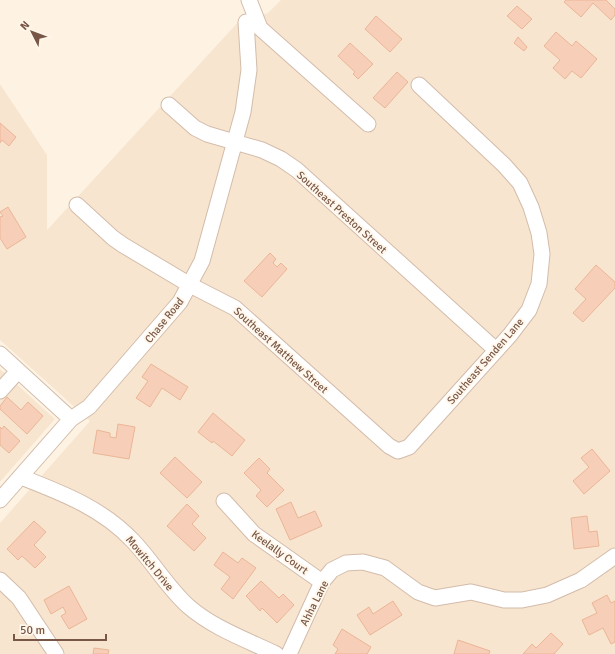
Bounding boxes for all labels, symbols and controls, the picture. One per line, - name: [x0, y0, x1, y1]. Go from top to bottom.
- north arrow: [12, 12, 52, 52]
- text: N: [18, 18, 32, 33]
- street label: Southeast Preston Street: [294, 169, 389, 256]
- street label: Chase Road: [142, 295, 187, 346]
- street label: Southeast Matthew Street: [231, 305, 331, 396]
- street label: Southeast Senden Lane: [444, 316, 526, 407]
- street label: Keelally Court: [249, 528, 311, 577]
- street label: Mowitch Drive: [123, 533, 176, 593]
- street label: Ahha Lane: [297, 578, 331, 628]
- scale bar: [14, 616, 106, 642]
- text: 50 m: [20, 623, 45, 638]

